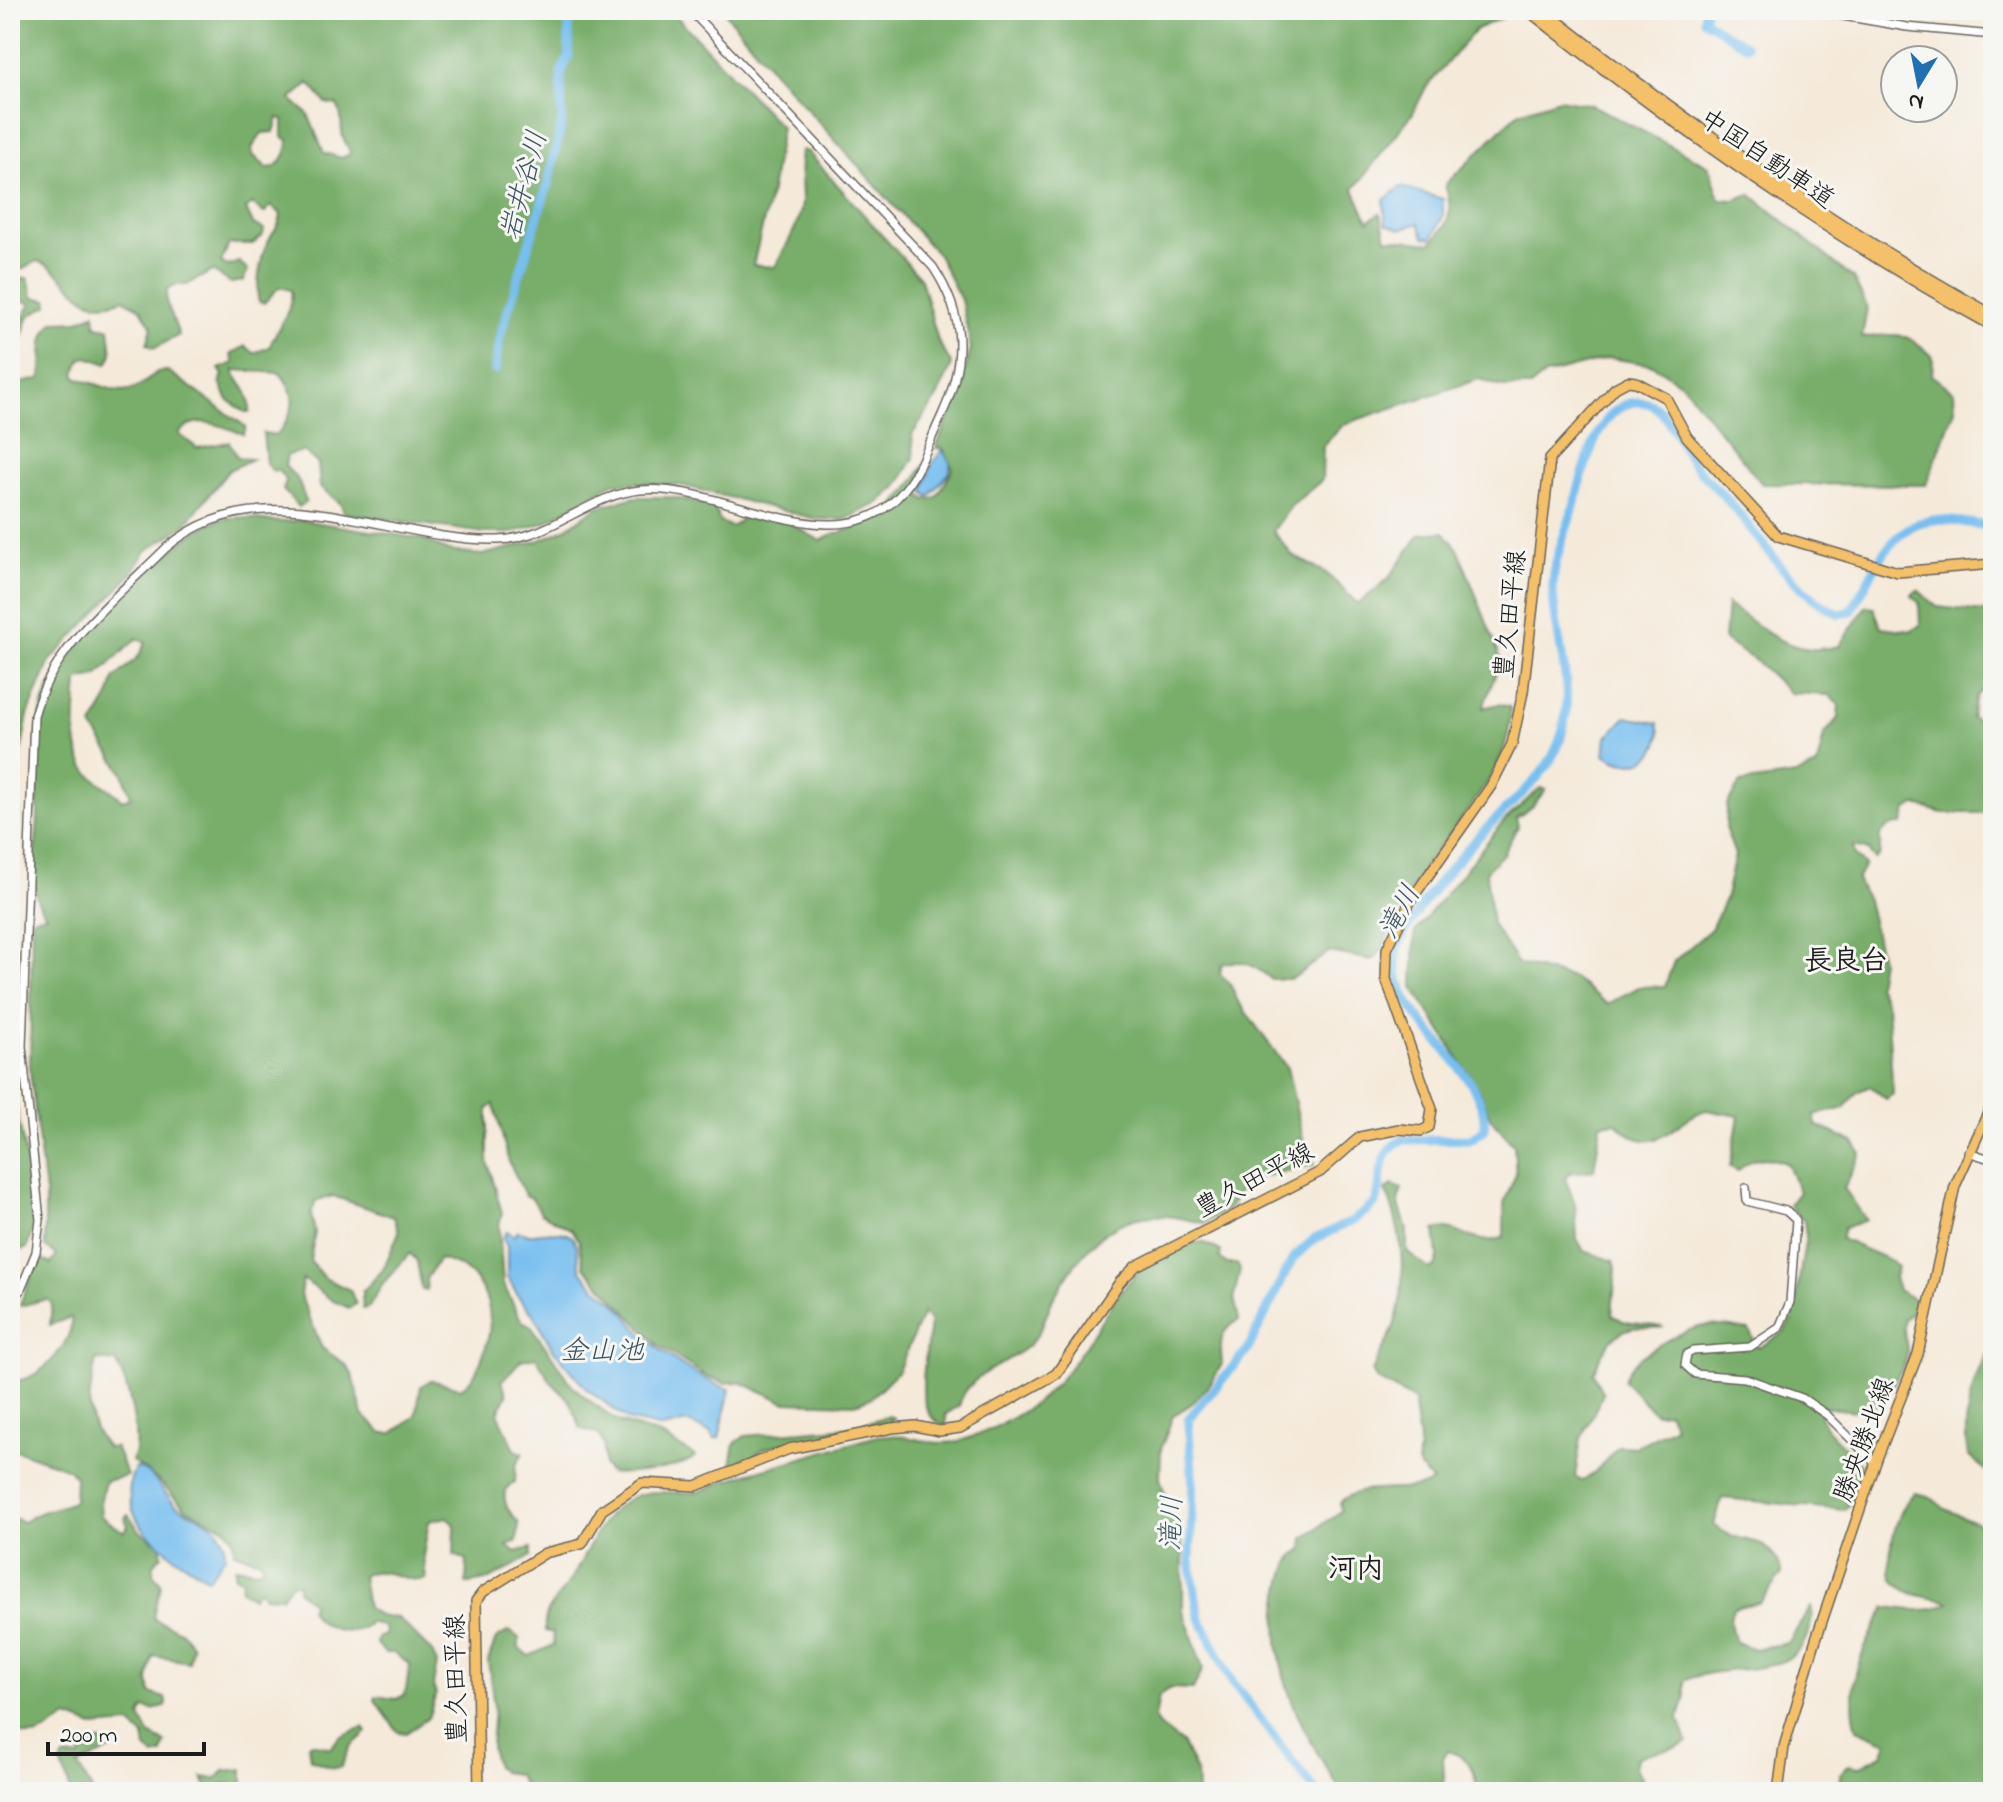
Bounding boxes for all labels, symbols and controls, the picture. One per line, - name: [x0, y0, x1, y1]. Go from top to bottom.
- north arrow: [1879, 44, 1959, 124]
- text: N: [1906, 84, 1926, 118]
- street label: 中国自動車道: [1691, 101, 1842, 220]
- water label: 岩井谷川: [491, 127, 560, 245]
- street label: 豊久田平線: [1486, 548, 1538, 681]
- water label: 滝川: [1370, 878, 1433, 947]
- district label: 長良台: [1804, 942, 1888, 983]
- street label: 豊久田平線: [1189, 1134, 1322, 1229]
- water label: 金山池: [560, 1332, 645, 1373]
- street label: 勝央勝北線: [1826, 1372, 1906, 1508]
- water label: 滝川: [1152, 1494, 1195, 1552]
- district label: 河内: [1328, 1550, 1384, 1591]
- street label: 豊久田平線: [438, 1614, 478, 1744]
- scale bar: [48, 1706, 204, 1756]
- text: 200 m: [60, 1719, 117, 1754]

